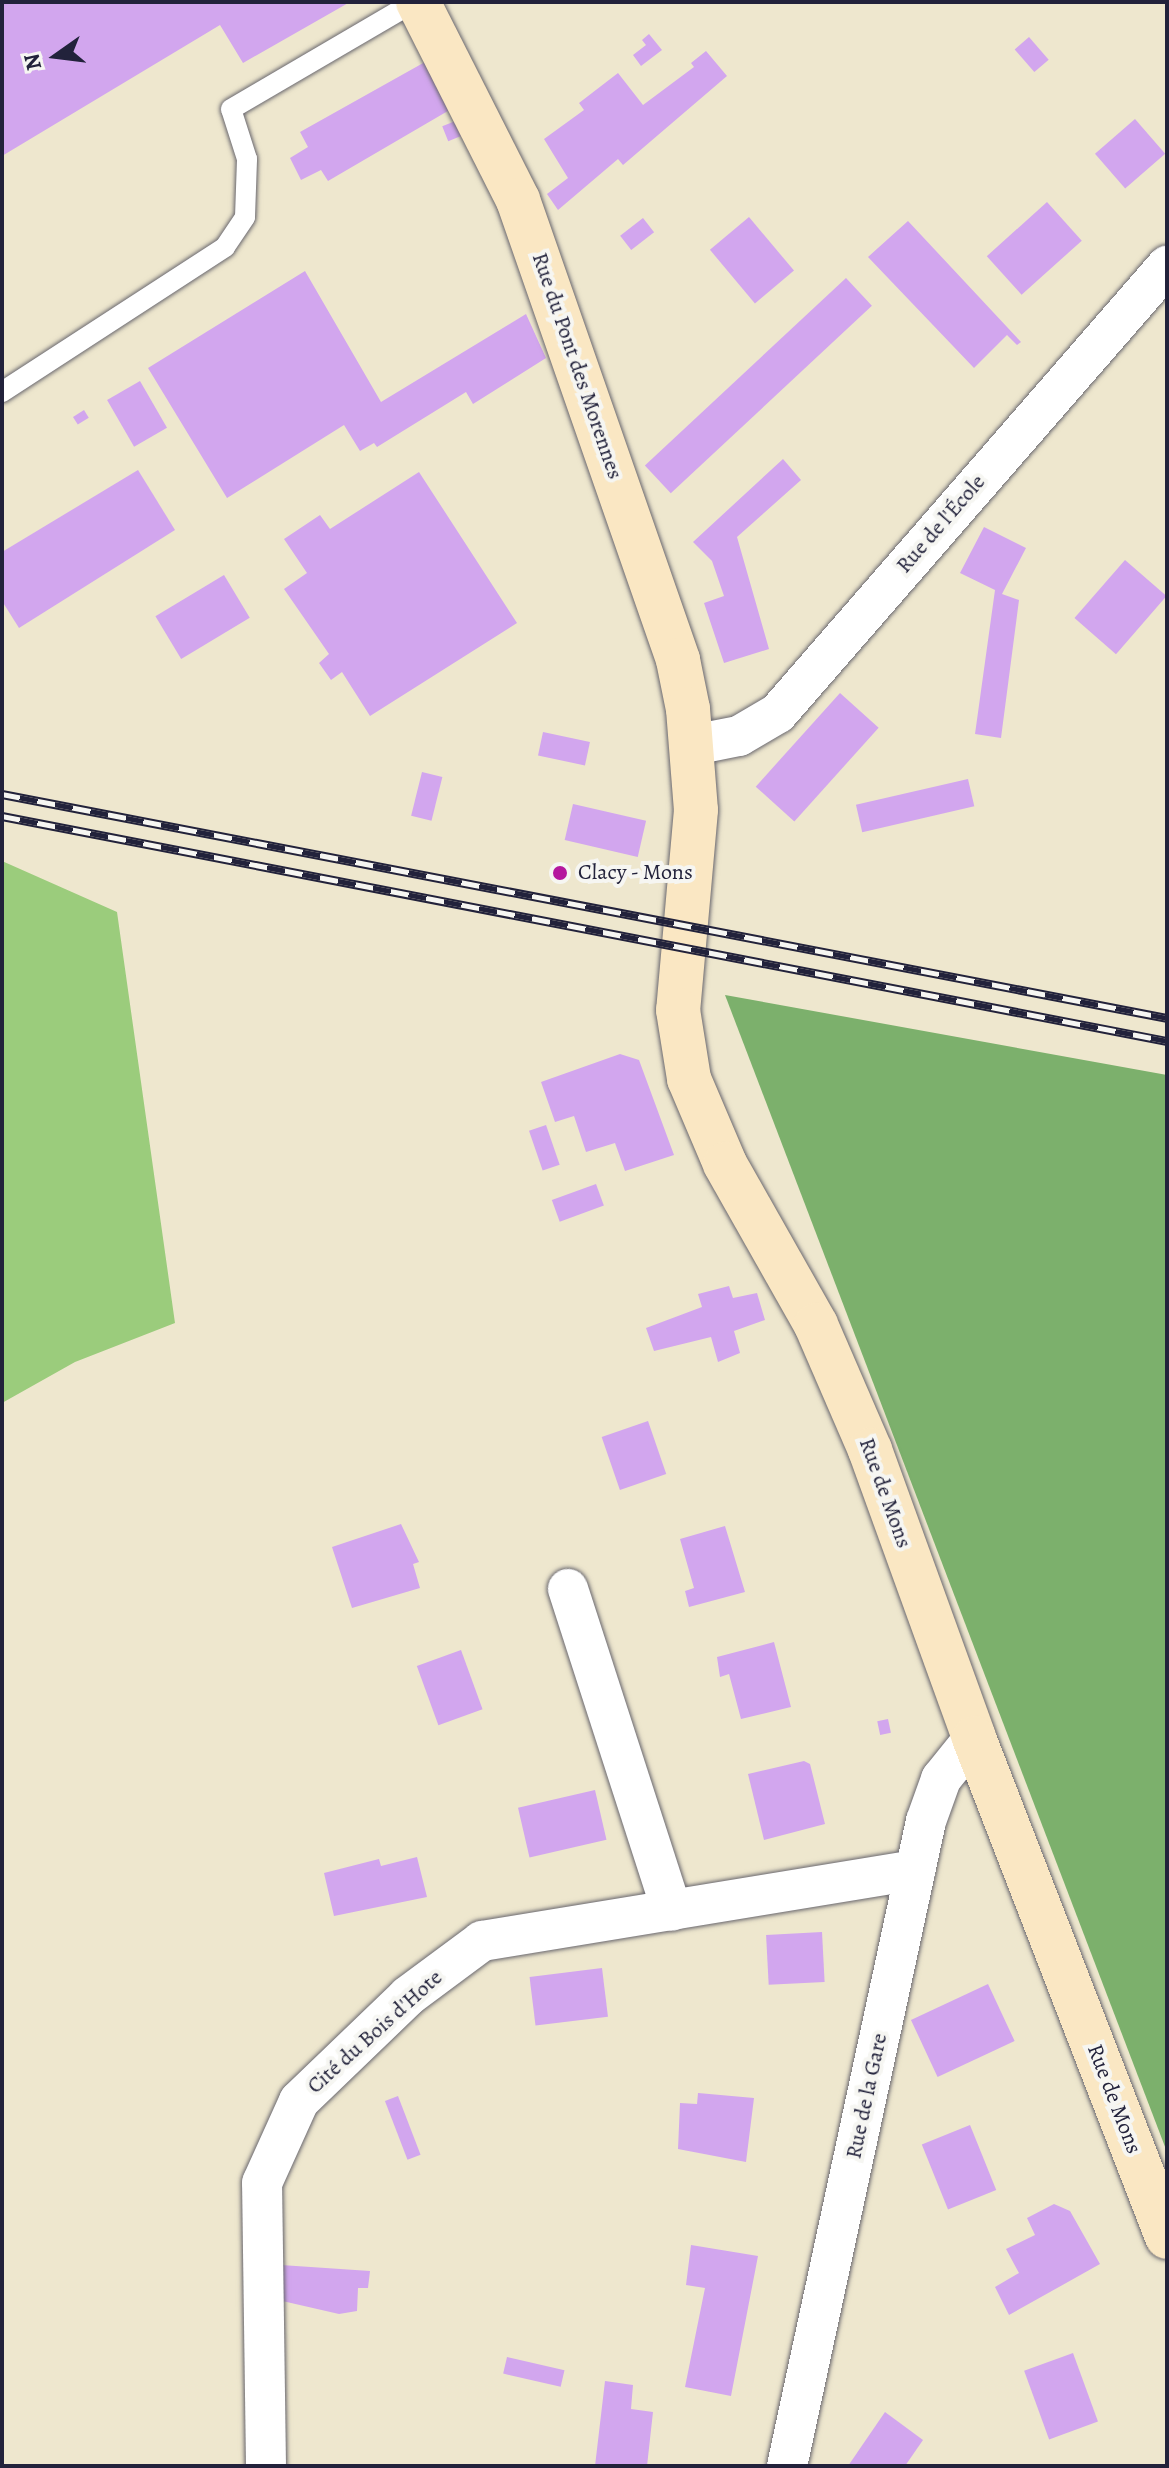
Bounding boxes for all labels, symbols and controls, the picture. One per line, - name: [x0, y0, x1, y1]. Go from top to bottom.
- north arrow: [16, 16, 96, 96]
- text: N: [16, 50, 49, 73]
- street label: Rue du Pont des Morennes: [526, 249, 628, 483]
- street label: Rue de l'École: [891, 469, 991, 579]
- place label: Clacy - Mons: [578, 860, 694, 886]
- marker: Clacy - Mons: [549, 862, 571, 884]
- street label: Rue de Mons: [853, 1434, 917, 1552]
- street label: Cité du Bois d'Hote: [302, 1965, 448, 2099]
- street label: Rue de la Gare: [841, 2031, 893, 2161]
- street label: Rue de Mons: [1081, 2041, 1147, 2157]

